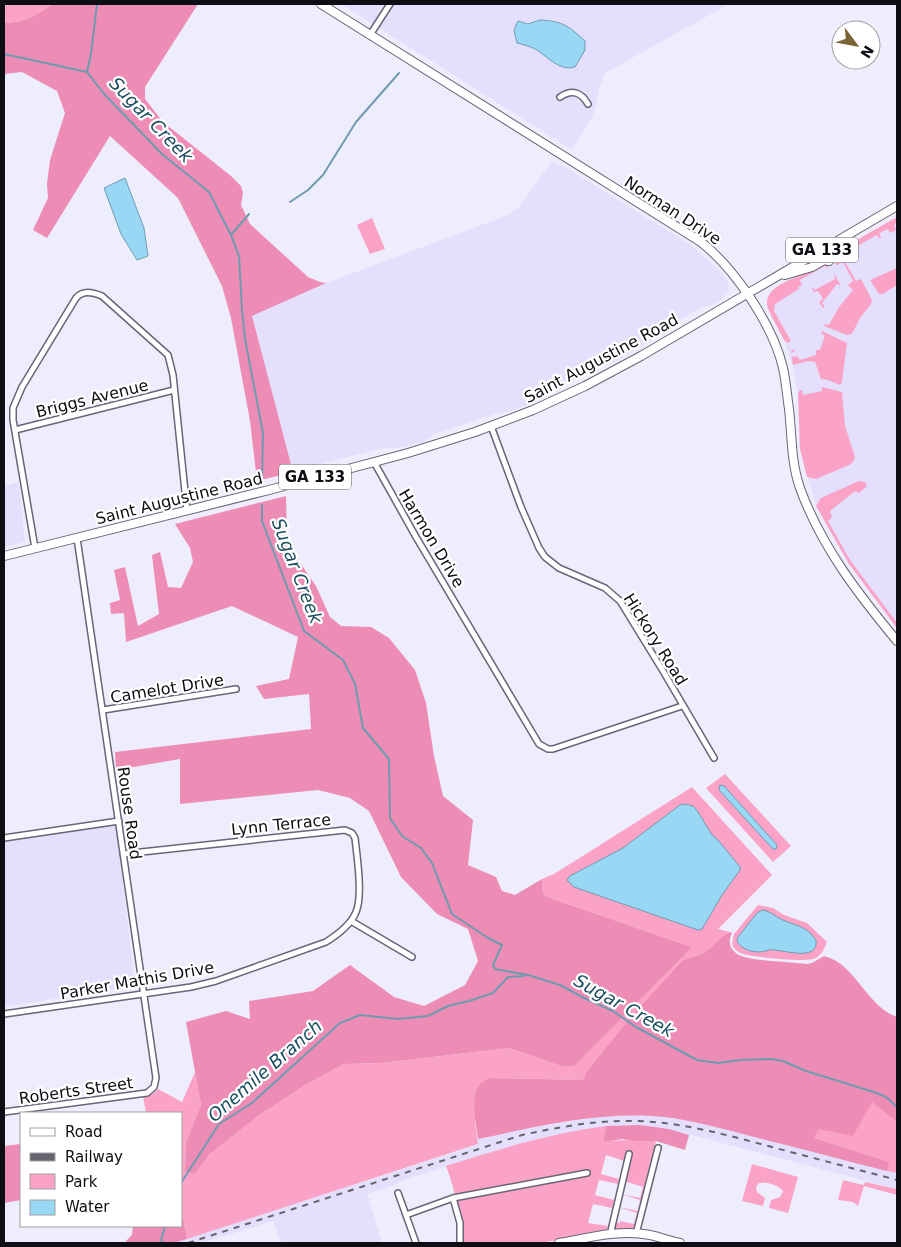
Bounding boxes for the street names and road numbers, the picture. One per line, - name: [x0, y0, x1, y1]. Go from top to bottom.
- street label: Norman Drive: [621, 172, 725, 249]
- road number: GA 133: [786, 238, 858, 262]
- street label: Saint Augustine Road: [521, 310, 681, 407]
- street label: Briggs Avenue: [34, 375, 150, 422]
- road number: GA 133: [279, 464, 351, 490]
- street label: Saint Augustine Road: [94, 469, 265, 528]
- street label: Harmon Drive: [395, 486, 468, 591]
- street label: Hickory Road: [620, 590, 691, 689]
- street label: Camelot Drive: [109, 670, 225, 707]
- street label: Rouse Road: [114, 765, 145, 861]
- street label: Lynn Terrace: [230, 810, 332, 839]
- street label: Parker Mathis Drive: [59, 958, 216, 1003]
- street label: Roberts Street: [18, 1073, 134, 1108]

